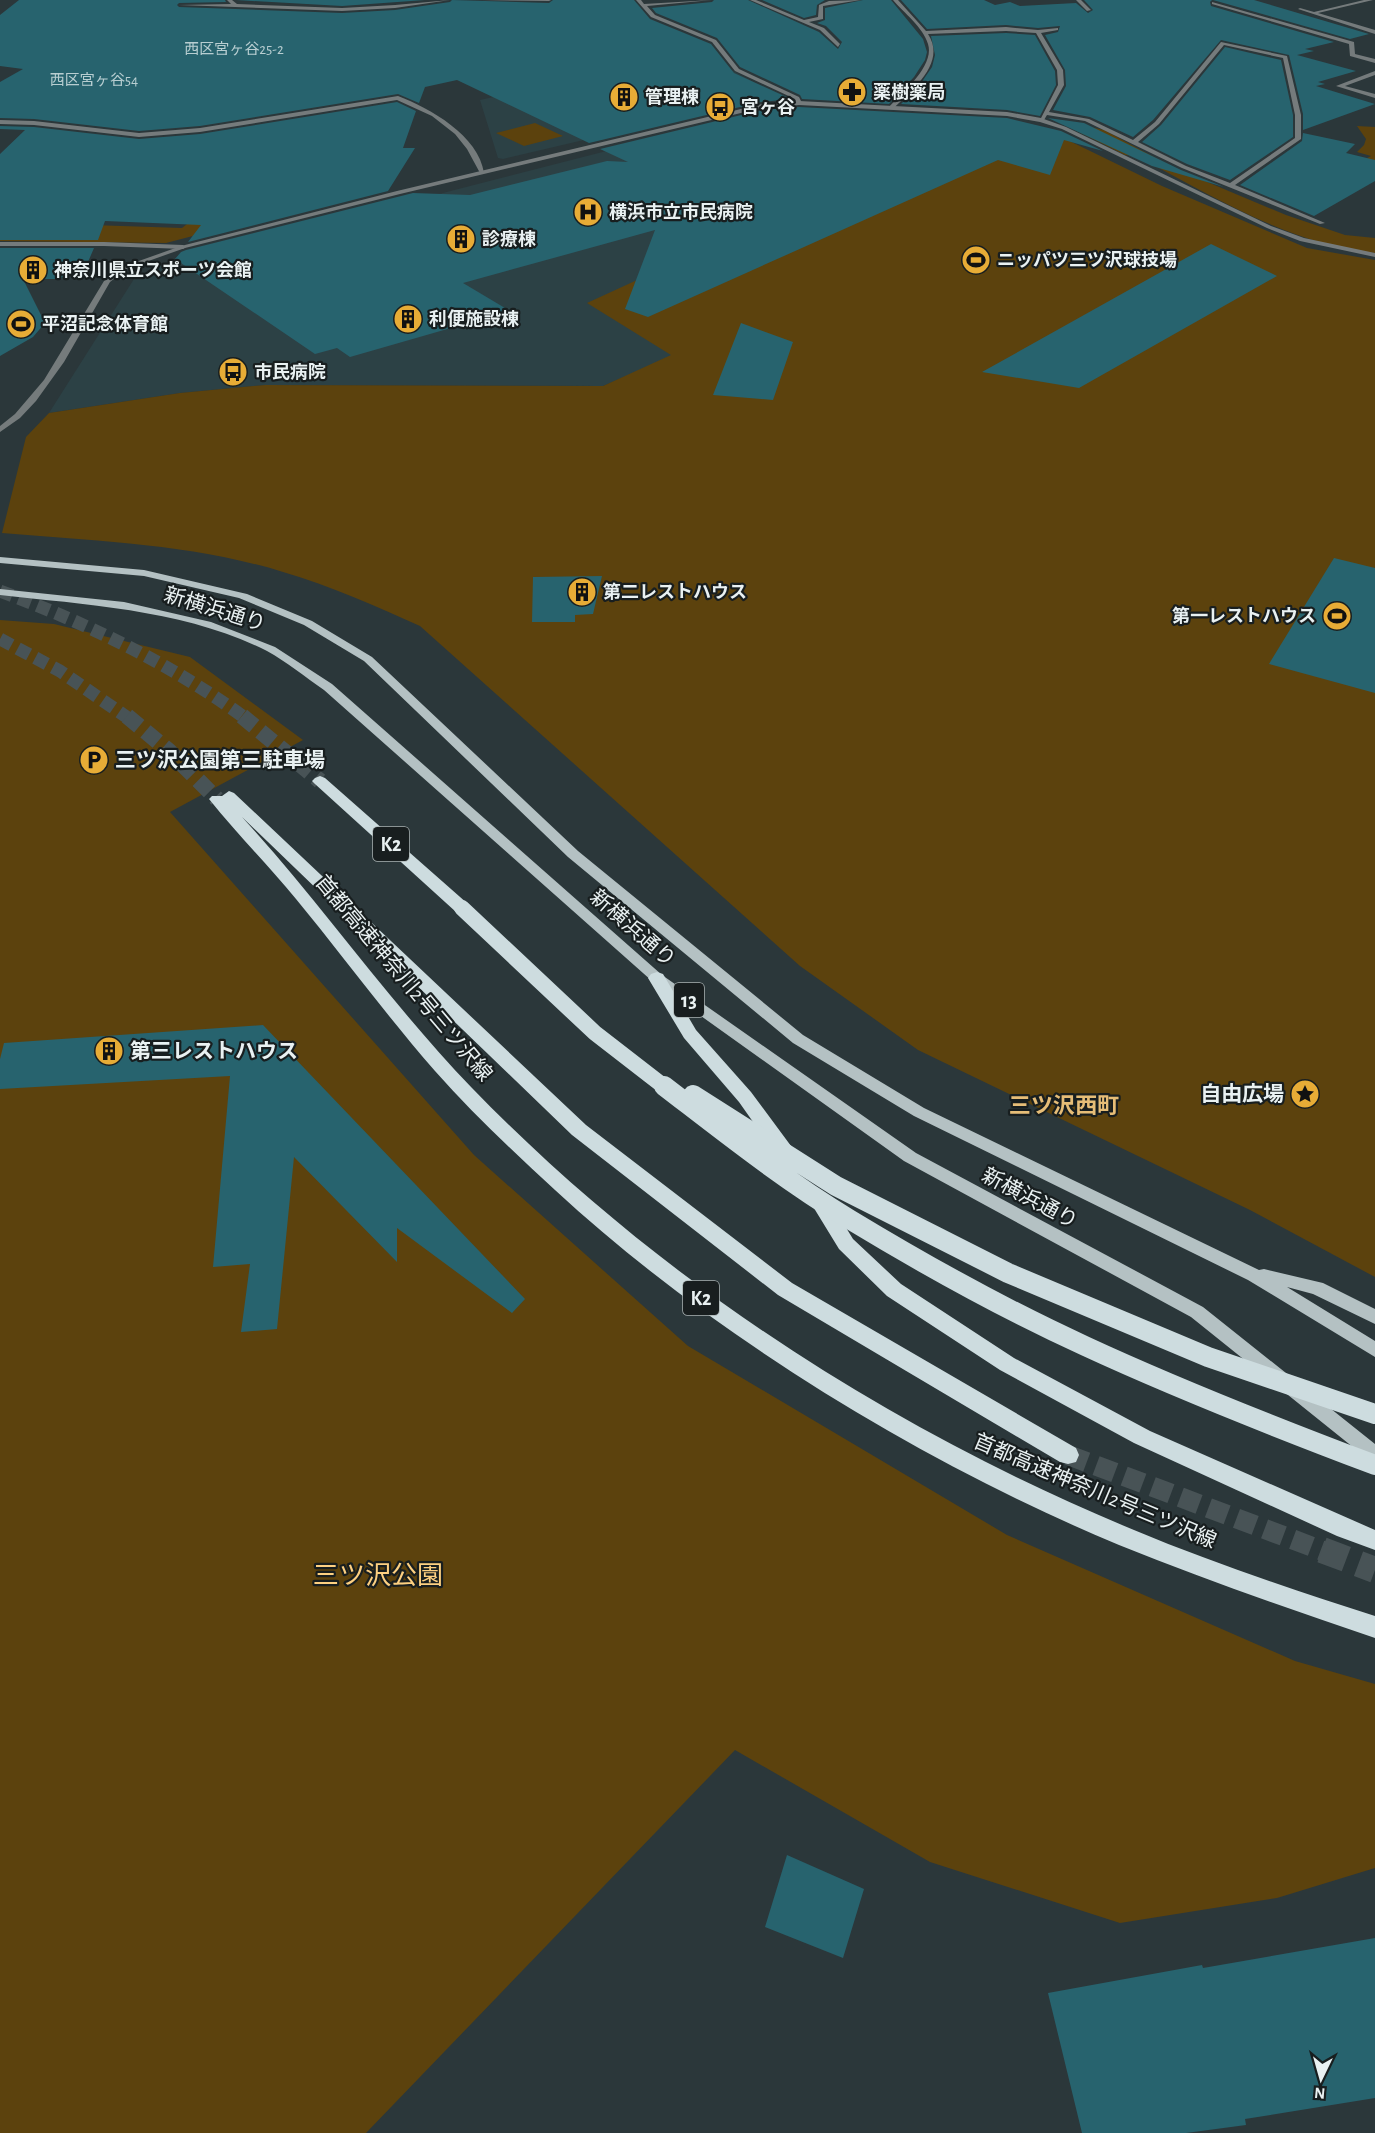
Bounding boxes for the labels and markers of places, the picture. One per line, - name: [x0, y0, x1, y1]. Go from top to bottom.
- pharmacy icon: 薬樹薬局: [836, 76, 868, 108]
- building icon: 管理棟: [608, 81, 640, 113]
- place label: 薬樹薬局: [873, 82, 945, 102]
- place label: 管理棟: [645, 87, 699, 107]
- bus stop icon: 宮ヶ谷: [704, 91, 736, 123]
- place label: 宮ヶ谷: [741, 97, 795, 117]
- hospital icon: 横浜市立市民病院: [572, 196, 604, 228]
- place label: 横浜市立市民病院: [609, 202, 753, 222]
- building icon: 診療棟: [445, 223, 477, 255]
- place label: 診療棟: [482, 229, 536, 249]
- sports icon: ニッパツ三ツ沢球技場: [960, 244, 992, 276]
- place label: ニッパツ三ツ沢球技場: [997, 250, 1177, 270]
- building icon: 神奈川県立スポーツ会館: [17, 254, 49, 286]
- place label: 神奈川県立スポーツ会館: [54, 260, 252, 280]
- building icon: 利便施設棟: [392, 303, 424, 335]
- sports icon: 平沼記念体育館: [5, 308, 37, 340]
- place label: 利便施設棟: [429, 309, 519, 329]
- place label: 平沼記念体育館: [42, 314, 168, 334]
- bus stop icon: 市民病院: [217, 356, 249, 388]
- place label: 市民病院: [254, 362, 326, 382]
- building icon: 第二レストハウス: [566, 576, 598, 608]
- place label: 第二レストハウス: [603, 582, 747, 602]
- sports icon: 第一レストハウス: [1321, 600, 1353, 632]
- place label: 第一レストハウス: [1172, 606, 1316, 626]
- parking icon: 三ツ沢公園第三駐車場: [78, 744, 110, 776]
- place label: 三ツ沢公園第三駐車場: [115, 749, 325, 771]
- building icon: 第三レストハウス: [93, 1035, 125, 1067]
- place label: 第三レストハウス: [130, 1040, 298, 1062]
- place icon: 自由広場: [1289, 1078, 1321, 1110]
- place label: 自由広場: [1200, 1083, 1284, 1105]

